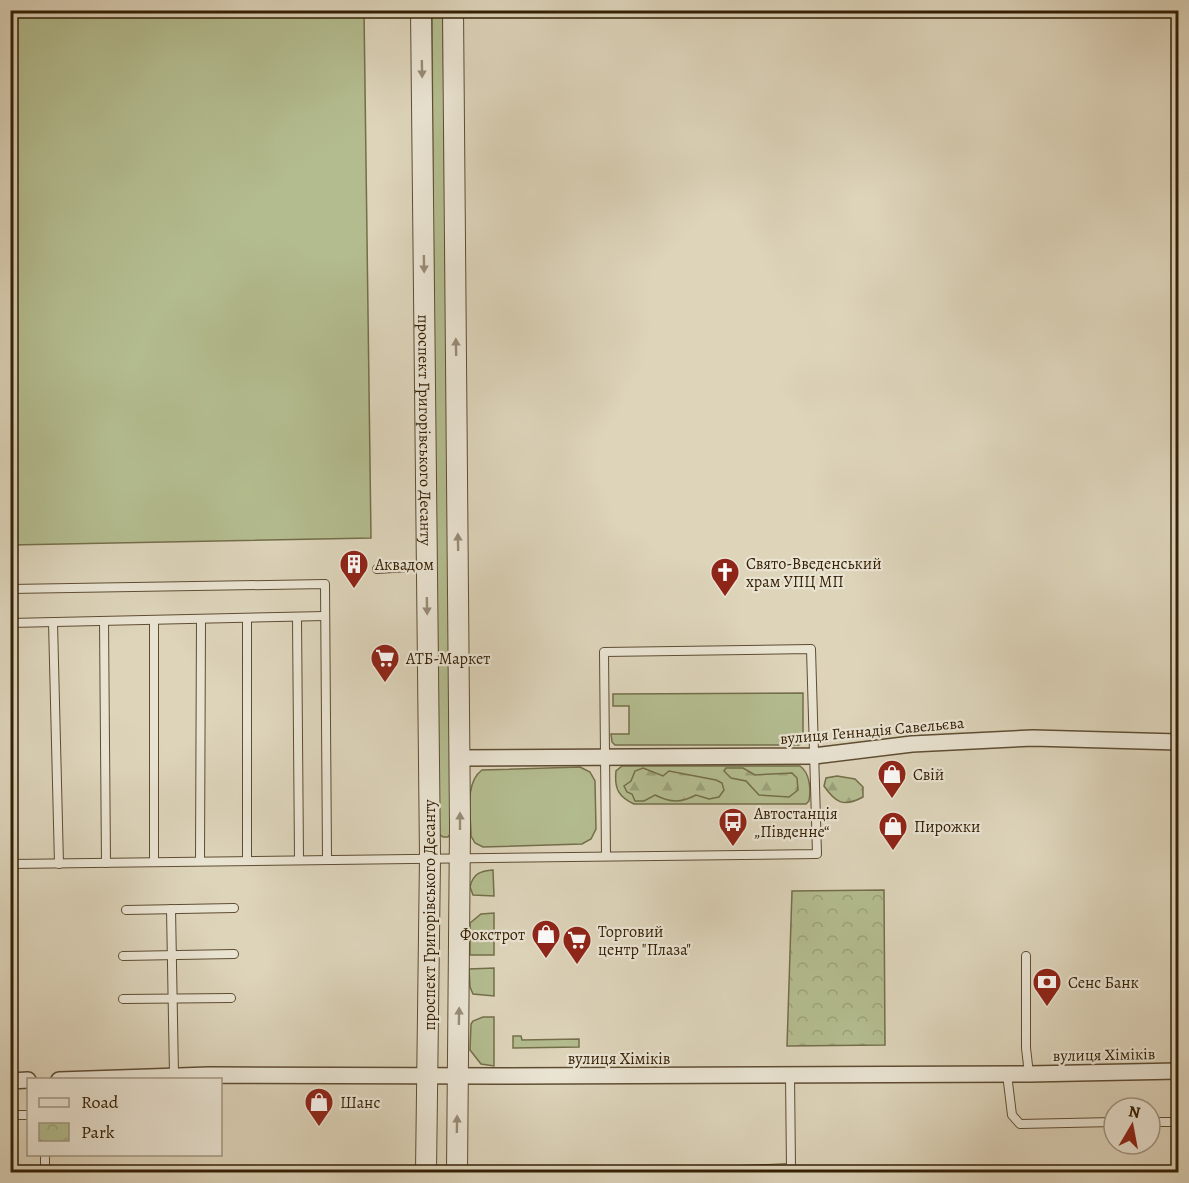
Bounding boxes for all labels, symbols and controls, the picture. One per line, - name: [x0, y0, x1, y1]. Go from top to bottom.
- one-way arrow: [417, 59, 427, 78]
- one-way arrow: [419, 254, 429, 273]
- street label: проспект Григорівського Десанту: [412, 314, 437, 547]
- one-way arrow: [452, 338, 461, 357]
- one-way arrow: [453, 533, 463, 552]
- building icon: Аквадом: [338, 548, 370, 590]
- place label: Свято-Введенський храм УПЦ МП: [746, 553, 882, 593]
- place label: Аквадом: [374, 554, 434, 576]
- church icon: Свято-Введенський храм УПЦ МП: [709, 556, 741, 598]
- one-way arrow: [422, 596, 432, 615]
- supermarket icon: АТБ-Маркет: [369, 642, 401, 684]
- place label: АТБ-Маркет: [405, 648, 490, 670]
- street label: вулиця Геннадія Савельєва: [779, 712, 966, 750]
- shop icon: Свій: [876, 758, 908, 800]
- place label: Свій: [913, 764, 944, 786]
- street label: проспект Григорівського Десанту: [419, 799, 441, 1031]
- place label: Автостанція „Південне“: [753, 803, 838, 843]
- bus stop icon: Автостанція „Південне“: [717, 806, 749, 848]
- shop icon: Пирожки: [877, 810, 909, 852]
- one-way arrow: [455, 812, 465, 831]
- place label: Пирожки: [914, 816, 980, 838]
- shop icon: Фокстрот: [530, 918, 562, 960]
- place label: Торговий центр "Плаза": [598, 921, 691, 961]
- place label: Фокстрот: [460, 924, 525, 946]
- supermarket icon: Торговий центр "Плаза": [561, 924, 593, 966]
- bank icon: Сенс Банк: [1031, 966, 1063, 1008]
- place label: Сенс Банк: [1068, 972, 1139, 994]
- one-way arrow: [454, 1007, 464, 1026]
- street label: вулиця Хіміків: [1053, 1043, 1156, 1067]
- street label: вулиця Хіміків: [568, 1048, 670, 1070]
- legend: [27, 1078, 222, 1156]
- shop icon: Шанс: [303, 1086, 335, 1128]
- text: Road: [81, 1090, 119, 1114]
- place label: Шанс: [340, 1092, 380, 1114]
- north arrow: [1102, 1096, 1162, 1156]
- text: N: [1127, 1100, 1142, 1124]
- one-way arrow: [453, 1114, 462, 1133]
- text: Park: [81, 1120, 115, 1144]

